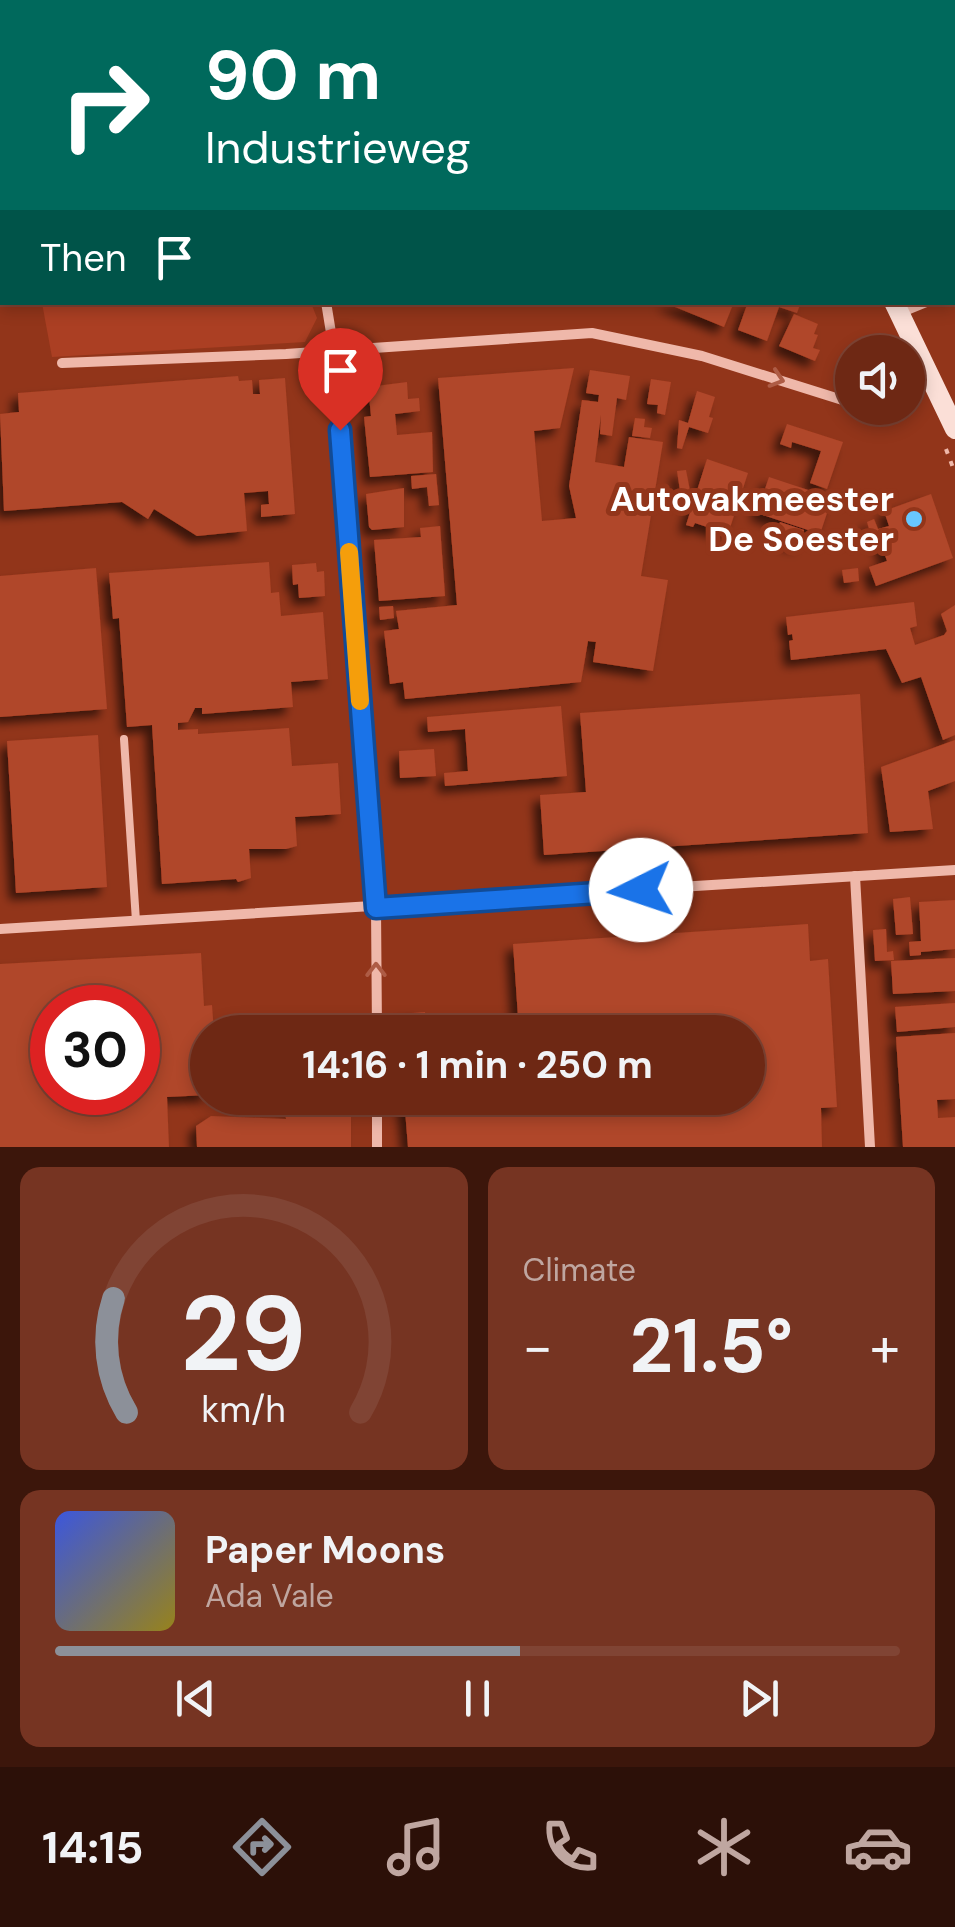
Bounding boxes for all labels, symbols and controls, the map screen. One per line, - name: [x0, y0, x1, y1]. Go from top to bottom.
- text: 90 m: [205, 30, 381, 121]
- icon: right: [40, 40, 170, 170]
- text: Industrieweg: [205, 118, 471, 177]
- icon: arrive: [147, 230, 202, 285]
- text: Then: [40, 233, 127, 283]
- pin: [298, 328, 383, 431]
- map controls: [835, 335, 925, 425]
- button: sound: [835, 335, 925, 425]
- icon: arrive: [313, 343, 368, 398]
- one-way arrow: [768, 368, 785, 388]
- place label: Autovakmeester De Soester: [610, 476, 894, 562]
- marker: Autovakmeester De Soester: [903, 508, 925, 530]
- position arrow: [589, 838, 693, 942]
- one-way arrow: [365, 962, 387, 978]
- speed limit sign: 30: [30, 985, 160, 1115]
- text: 14:16 · 1 min · 250 m: [302, 1040, 653, 1090]
- text: Climate: [523, 1249, 636, 1291]
- text: 29: [181, 1267, 307, 1402]
- text: 21.5°: [630, 1298, 793, 1395]
- text: −: [523, 1311, 553, 1383]
- text: +: [870, 1311, 900, 1383]
- text: km/h: [202, 1387, 286, 1433]
- text: Paper Moons: [205, 1525, 445, 1575]
- text: Ada Vale: [205, 1575, 334, 1617]
- icon: previous: [168, 1671, 223, 1726]
- icon: pause: [450, 1671, 505, 1726]
- icon: next: [732, 1671, 787, 1726]
- icon: directions: [227, 1812, 297, 1882]
- icon: music: [381, 1812, 451, 1882]
- icon: phone: [535, 1812, 605, 1882]
- icon: climate: [689, 1812, 759, 1882]
- icon: car: [843, 1812, 913, 1882]
- text: 14:15: [42, 1818, 143, 1877]

